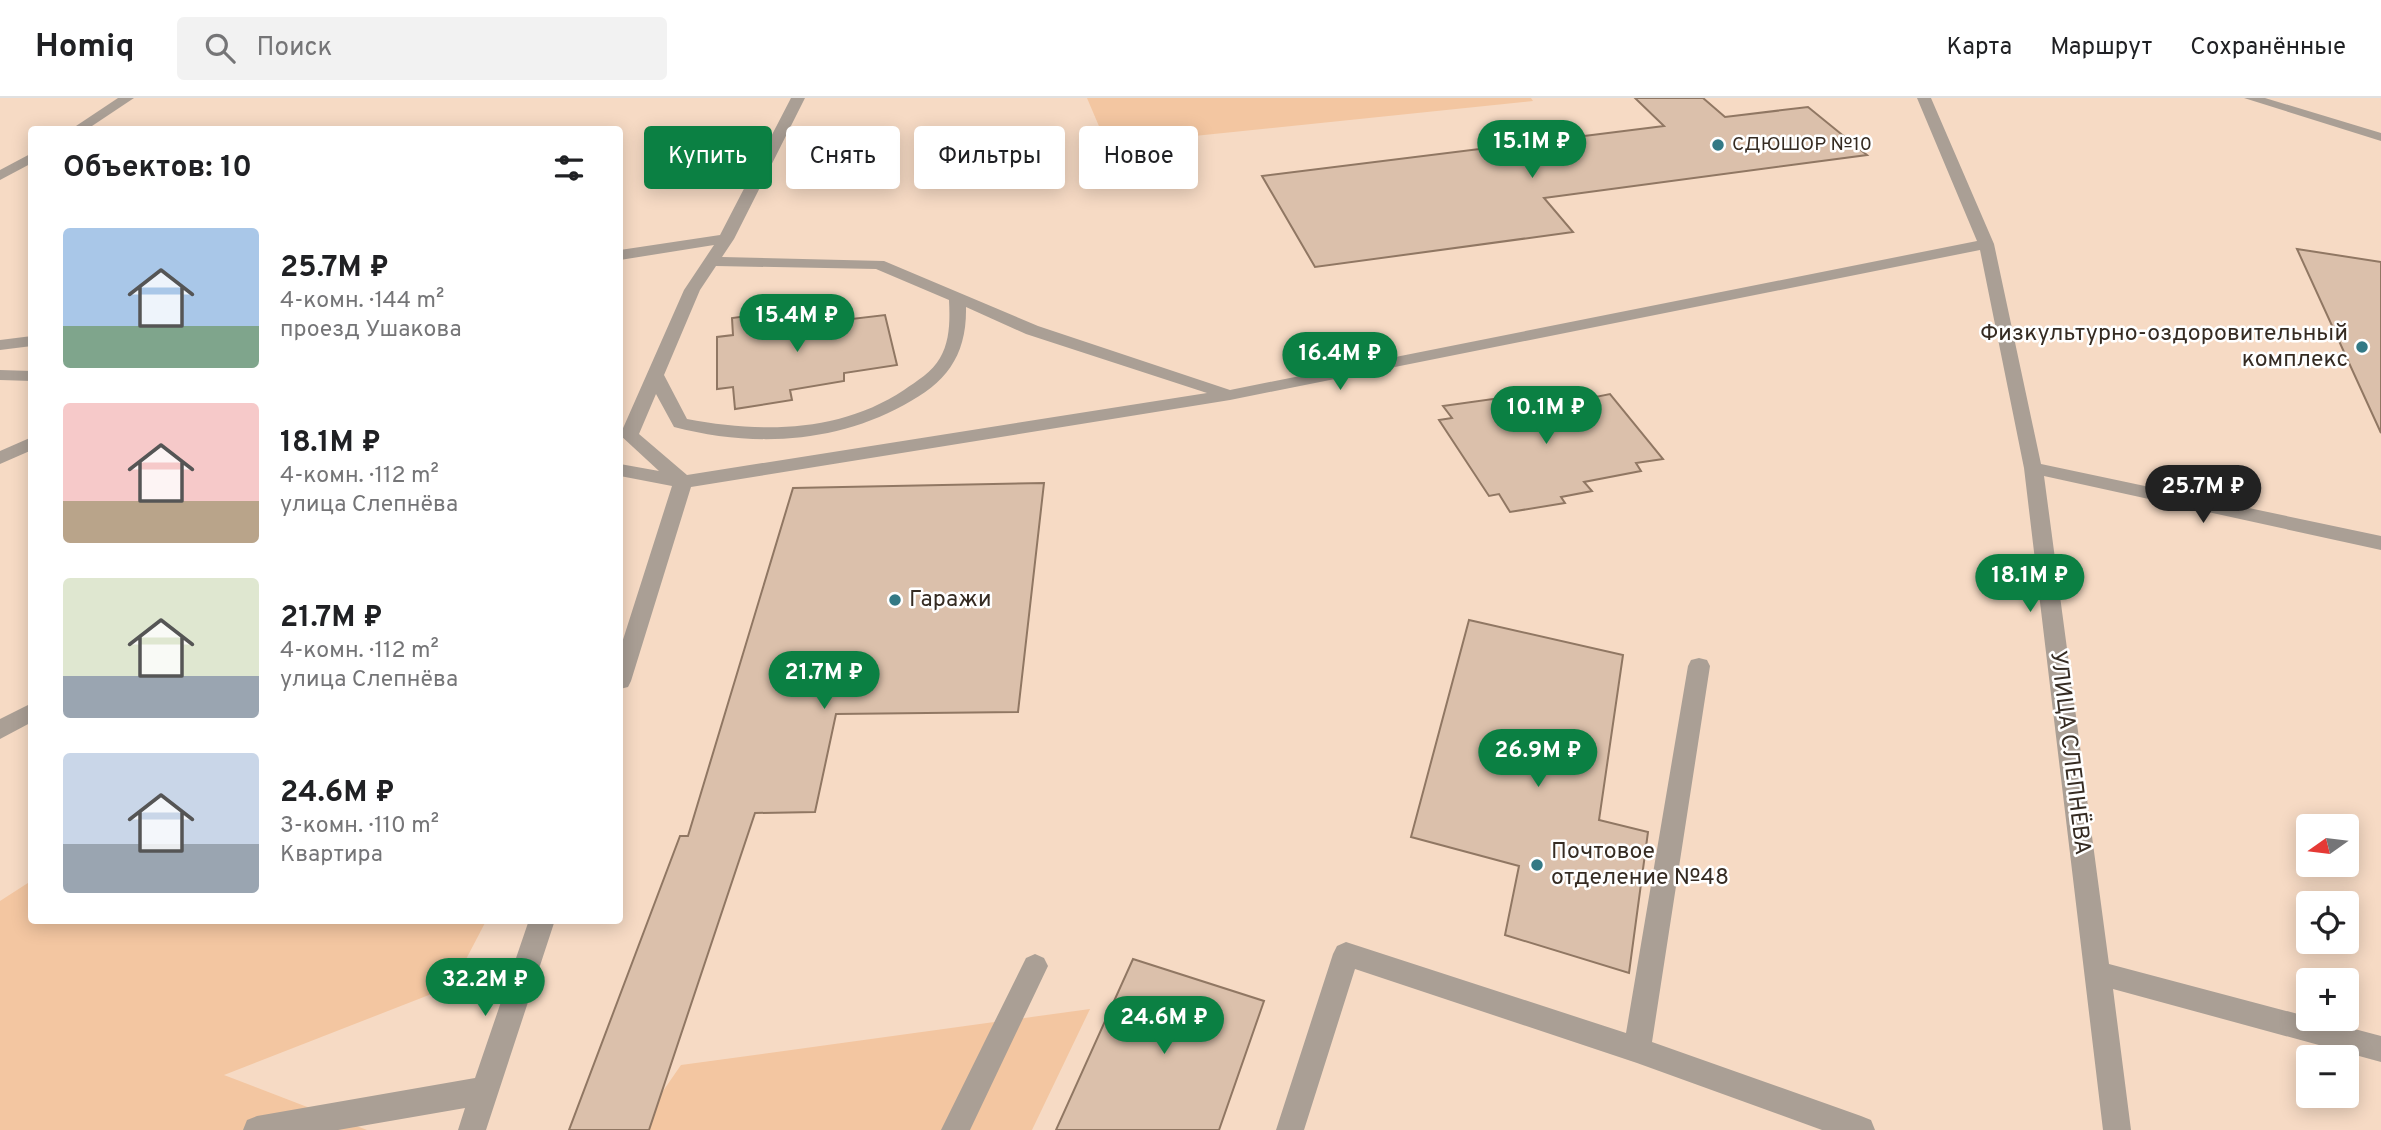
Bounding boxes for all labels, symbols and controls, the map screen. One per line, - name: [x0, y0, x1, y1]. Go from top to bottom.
- search box: [177, 17, 667, 80]
- text: Homiq: [35, 27, 135, 69]
- icon: search: [201, 29, 239, 67]
- text: Поиск: [257, 32, 332, 65]
- text: Карта: [1946, 33, 2012, 63]
- text: Маршрут: [2050, 33, 2152, 63]
- text: Сохранённые: [2190, 33, 2346, 63]
- pin: 15.1M ₽: [1467, 120, 1597, 180]
- chip: Купить: [644, 126, 772, 189]
- chip: Снять: [786, 126, 900, 189]
- chip: Фильтры: [914, 126, 1065, 189]
- chip: Новое: [1079, 126, 1198, 189]
- text: 15.1M ₽: [1493, 128, 1571, 157]
- place label: СДЮШОР №10: [1732, 133, 1872, 157]
- marker: СДЮШОР №10: [1710, 137, 1726, 153]
- icon: filters: [550, 149, 588, 187]
- text: Объектов: 10: [63, 150, 252, 187]
- text: 25.7M ₽: [280, 250, 389, 287]
- icon: home: [119, 256, 203, 340]
- text: 4-комн. · 144 m²: [280, 287, 444, 316]
- pin: 15.4M ₽: [732, 294, 862, 354]
- text: 15.4M ₽: [755, 302, 839, 331]
- text: проезд Ушакова: [280, 316, 462, 345]
- place label: Физкультурно-оздоровительный комплекс: [1980, 320, 2348, 375]
- pin: 16.4M ₽: [1275, 332, 1405, 392]
- marker: Физкультурно-оздоровительный комплекс: [2354, 339, 2370, 355]
- text: 16.4M ₽: [1298, 340, 1382, 369]
- pin: 10.1M ₽: [1481, 386, 1611, 446]
- text: 10.1M ₽: [1507, 394, 1585, 423]
- text: 18.1M ₽: [280, 425, 381, 462]
- icon: home: [119, 431, 203, 515]
- text: 4-комн. · 112 m²: [280, 462, 439, 491]
- pin: 25.7M ₽: [2138, 466, 2268, 525]
- text: 25.7M ₽: [2161, 473, 2245, 502]
- text: улица Слепнёва: [280, 491, 458, 520]
- pin: 18.1M ₽: [1965, 554, 2095, 614]
- text: 18.1M ₽: [1991, 562, 2069, 591]
- place label: Гаражи: [909, 586, 991, 615]
- marker: Гаражи: [887, 592, 903, 608]
- text: 21.7M ₽: [280, 600, 383, 637]
- icon: home: [119, 606, 203, 690]
- text: 4-комн. · 112 m²: [280, 637, 439, 666]
- street label: УЛИЦА СЛЕПНЁВА: [2042, 649, 2097, 857]
- pin: 21.7M ₽: [759, 652, 889, 711]
- text: 21.7M ₽: [785, 659, 863, 688]
- text: улица Слепнёва: [280, 666, 458, 695]
- pin: 26.9M ₽: [1473, 730, 1603, 789]
- text: 26.9M ₽: [1494, 737, 1582, 766]
- text: 24.6M ₽: [280, 775, 395, 812]
- icon: home: [119, 781, 203, 865]
- text: 3-комн. · 110 m²: [280, 812, 439, 841]
- north arrow: [2296, 814, 2359, 877]
- map controls: [2296, 814, 2359, 1108]
- place label: Почтовое отделение №48: [1551, 838, 1729, 893]
- text: Квартира: [280, 841, 383, 870]
- marker: Почтовое отделение №48: [1529, 857, 1545, 873]
- button: locate: [2296, 891, 2359, 954]
- pin: 32.2M ₽: [420, 958, 550, 1018]
- text: 32.2M ₽: [442, 966, 528, 995]
- button: +: [2296, 968, 2359, 1031]
- pin: 24.6M ₽: [1099, 996, 1229, 1056]
- text: 24.6M ₽: [1120, 1004, 1208, 1033]
- button: −: [2296, 1045, 2359, 1108]

